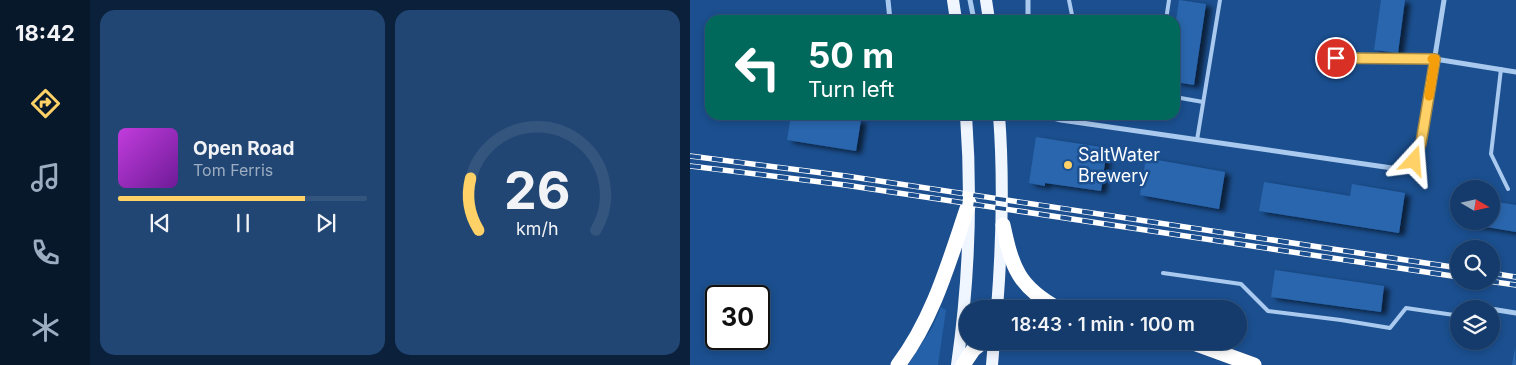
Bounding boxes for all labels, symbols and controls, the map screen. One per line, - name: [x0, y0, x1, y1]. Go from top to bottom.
- text: 18:42: [15, 20, 75, 46]
- text: 50 m: [808, 34, 894, 76]
- icon: left: [725, 35, 790, 100]
- pin: [1315, 37, 1357, 79]
- icon: arrive: [1322, 44, 1350, 72]
- text: Turn left: [808, 76, 894, 102]
- icon: directions: [28, 86, 63, 121]
- position arrow: [1387, 134, 1439, 186]
- text: Open Road: [193, 137, 294, 160]
- place label: SaltWater Brewery: [1078, 144, 1160, 186]
- text: 26: [504, 159, 571, 222]
- marker: SaltWater Brewery: [1062, 159, 1074, 171]
- icon: music: [28, 160, 63, 195]
- text: Tom Ferris: [193, 160, 273, 180]
- north arrow: [1450, 180, 1500, 230]
- map controls: [1450, 180, 1500, 350]
- icon: previous: [146, 209, 174, 237]
- icon: pause: [229, 209, 257, 237]
- icon: next: [312, 209, 340, 237]
- text: km/h: [516, 218, 559, 239]
- icon: phone: [28, 235, 63, 270]
- button: search: [1450, 240, 1500, 290]
- speed limit sign: 30: [705, 285, 770, 350]
- button: layers: [1450, 300, 1500, 350]
- icon: climate: [28, 310, 63, 345]
- text: 18:43 · 1 min · 100 m: [1011, 313, 1195, 336]

